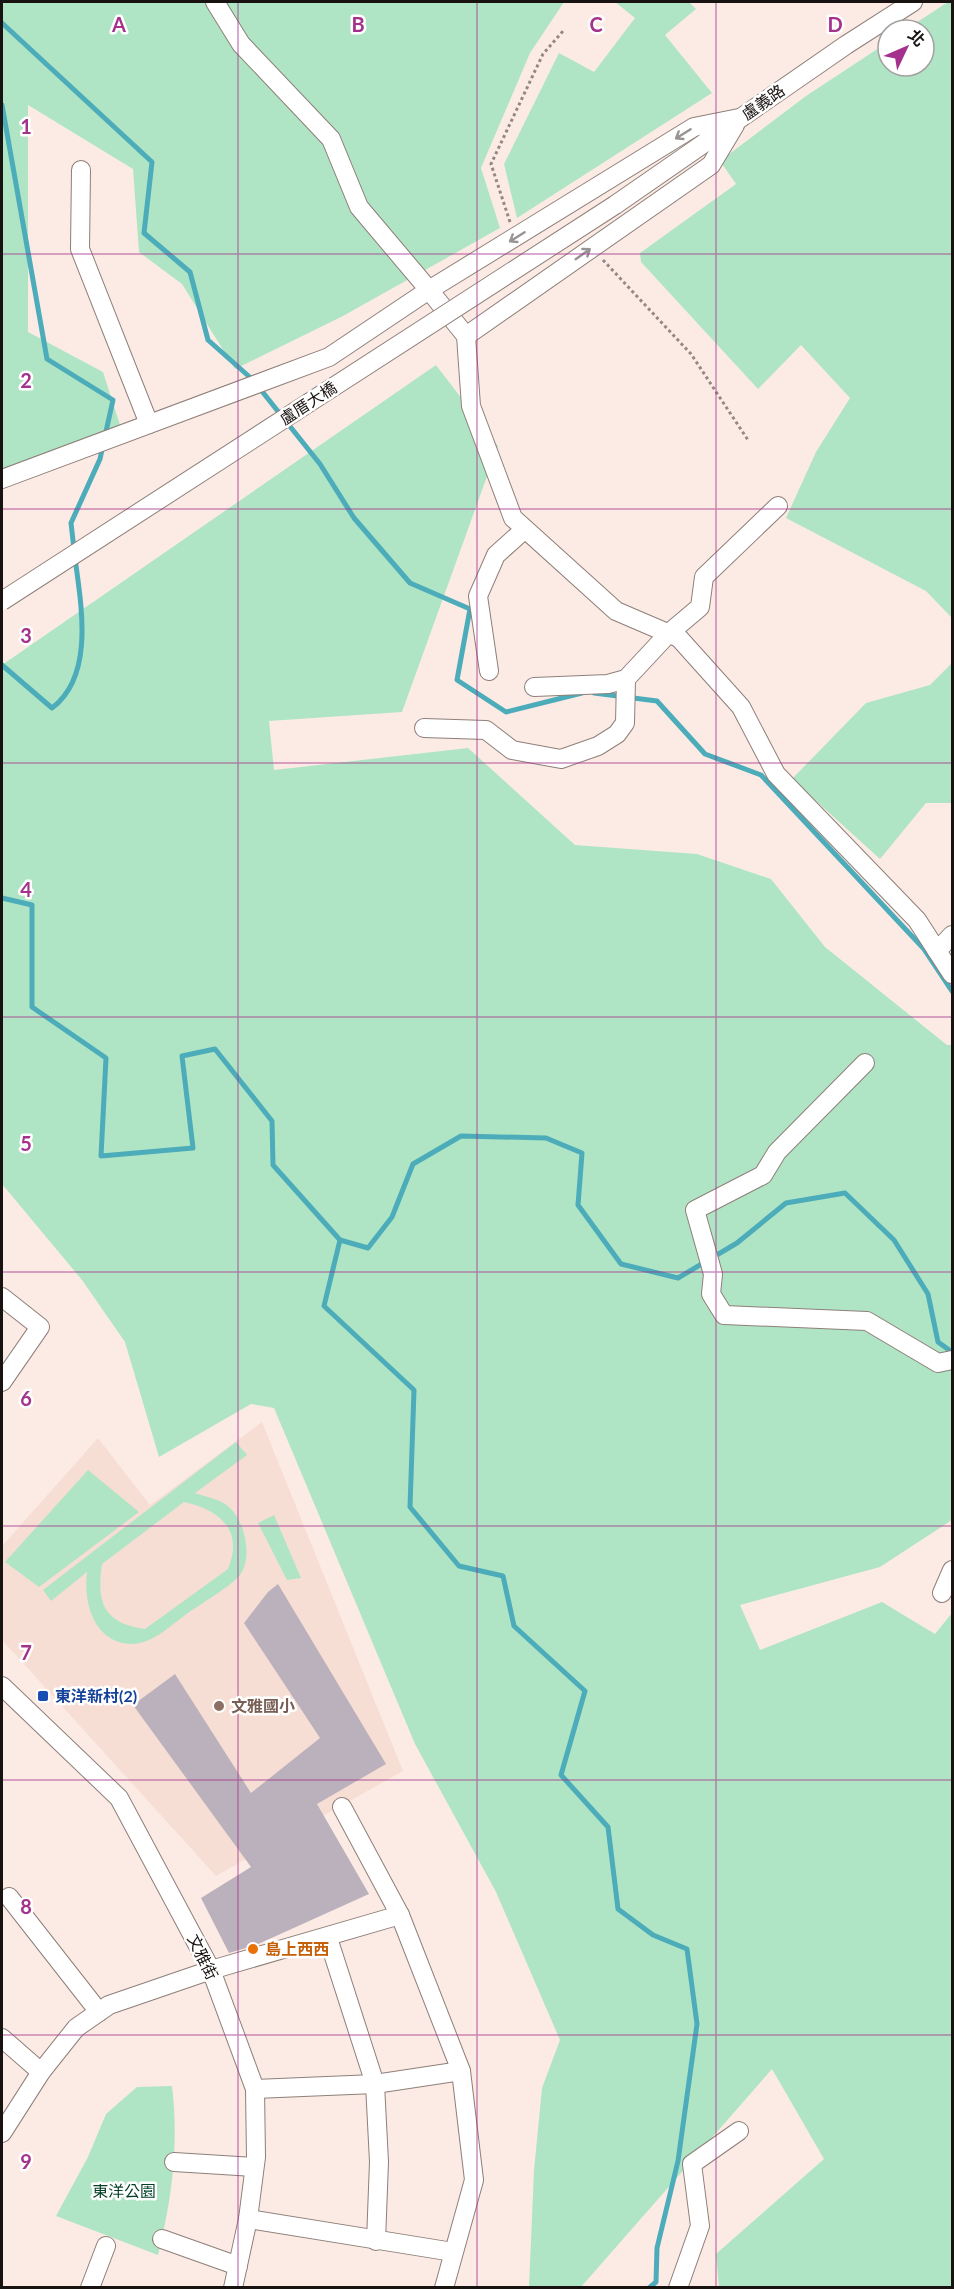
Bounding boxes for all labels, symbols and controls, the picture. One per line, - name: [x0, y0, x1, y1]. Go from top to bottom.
- text: A: [111, 12, 126, 36]
- text: B: [351, 12, 365, 36]
- text: C: [589, 12, 603, 36]
- text: D: [827, 12, 843, 36]
- north arrow: [876, 18, 936, 78]
- text: 北: [905, 25, 930, 50]
- street label: 盧義路: [738, 80, 788, 123]
- text: 1: [20, 114, 32, 138]
- one-way arrow: [675, 129, 692, 141]
- one-way arrow: [509, 231, 526, 243]
- one-way arrow: [574, 248, 591, 260]
- text: 2: [20, 368, 32, 392]
- street label: 盧厝大橋: [276, 377, 340, 428]
- text: 3: [20, 623, 32, 647]
- text: 4: [20, 877, 32, 901]
- text: 5: [20, 1131, 32, 1155]
- text: 6: [20, 1386, 32, 1410]
- text: 7: [20, 1640, 32, 1664]
- place label: 東洋新村(2): [55, 1686, 137, 1705]
- marker: 東洋新村(2): [36, 1689, 50, 1703]
- place label: 文雅國小: [231, 1696, 295, 1715]
- marker: 文雅國小: [212, 1699, 226, 1713]
- text: 8: [20, 1894, 32, 1918]
- street label: 文雅街: [184, 1931, 223, 1983]
- place label: 島上西西: [265, 1939, 329, 1958]
- marker: 島上西西: [246, 1942, 260, 1956]
- text: 9: [20, 2149, 32, 2173]
- park label: 東洋公園: [92, 2181, 156, 2200]

